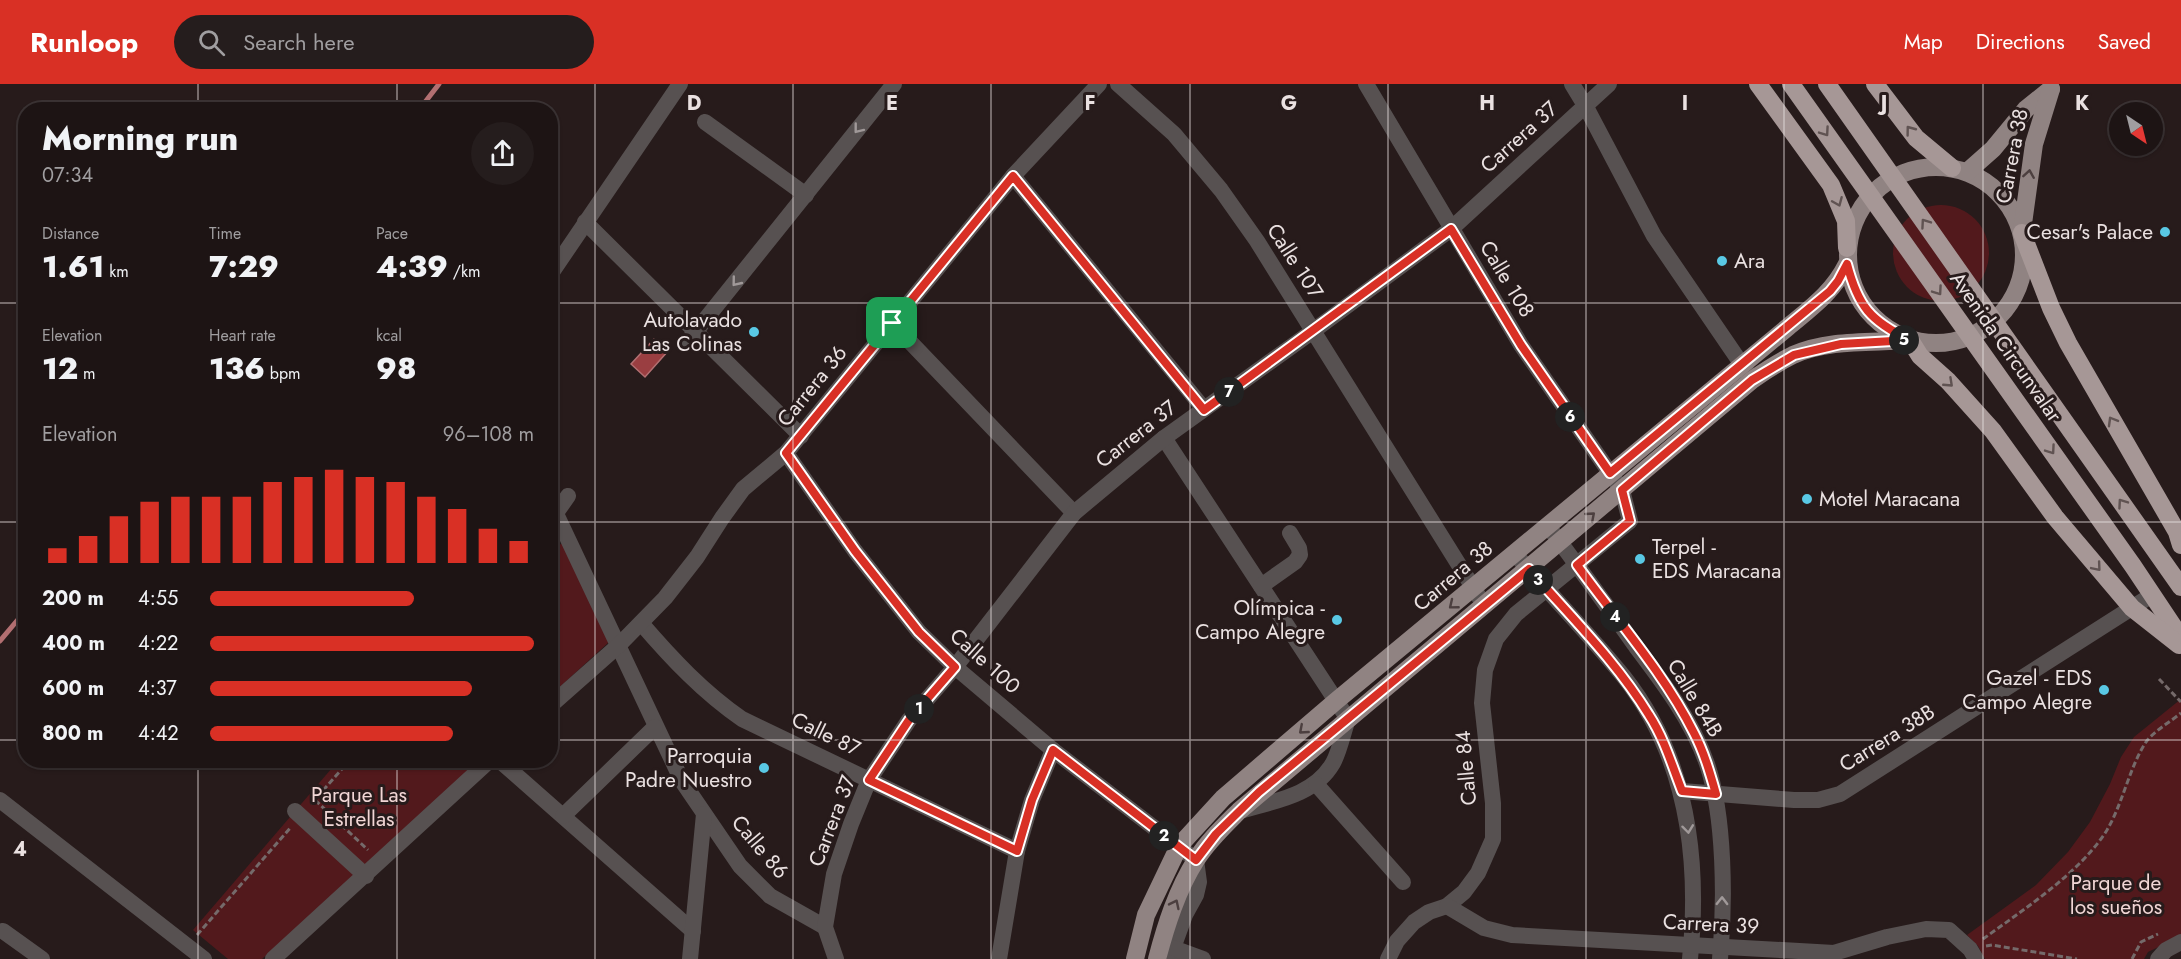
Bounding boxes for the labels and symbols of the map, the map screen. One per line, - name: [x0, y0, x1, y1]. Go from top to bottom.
- text: D: [687, 89, 701, 118]
- text: E: [886, 89, 898, 118]
- text: F: [1084, 89, 1096, 118]
- text: G: [1281, 89, 1297, 118]
- text: H: [1479, 89, 1495, 118]
- text: I: [1682, 89, 1688, 118]
- text: J: [1877, 89, 1887, 118]
- text: K: [2075, 89, 2089, 118]
- street label: Carrera 37: [1474, 94, 1564, 180]
- north arrow: [2109, 102, 2163, 156]
- street label: Carrera 38: [1988, 106, 2036, 206]
- one-way arrow: [854, 123, 865, 134]
- one-way arrow: [1818, 125, 1829, 136]
- one-way arrow: [1906, 125, 1917, 136]
- one-way arrow: [2022, 170, 2034, 179]
- one-way arrow: [1831, 196, 1843, 207]
- street label: Calle 107: [1259, 217, 1331, 305]
- place label: Cesar's Palace: [2027, 217, 2153, 247]
- one-way arrow: [1921, 219, 1932, 230]
- marker: Cesar's Palace: [2158, 225, 2172, 239]
- street label: Calle 108: [1472, 235, 1542, 323]
- place label: Ara: [1734, 246, 1765, 276]
- marker: Ara: [1715, 254, 1729, 268]
- street label: Avenida Circunvalar: [1943, 266, 2070, 429]
- one-way arrow: [732, 275, 743, 286]
- one-way arrow: [1931, 284, 1942, 295]
- pin: [866, 297, 917, 348]
- place label: Autolavado Las Colinas: [642, 305, 742, 359]
- marker: Autolavado Las Colinas: [747, 325, 761, 339]
- pin: 5: [1889, 325, 1919, 355]
- street label: Carrera 36: [770, 339, 854, 433]
- one-way arrow: [1942, 376, 1952, 387]
- pin: 7: [1214, 377, 1244, 407]
- street label: Carrera 37: [1089, 393, 1183, 475]
- pin: 6: [1555, 402, 1585, 432]
- one-way arrow: [2108, 417, 2119, 427]
- one-way arrow: [2044, 443, 2055, 454]
- place label: Motel Maracana: [1819, 484, 1960, 514]
- marker: Motel Maracana: [1800, 492, 1814, 506]
- one-way arrow: [2118, 498, 2129, 509]
- one-way arrow: [1584, 512, 1595, 523]
- place label: Terpel - EDS Maracana: [1652, 532, 1781, 586]
- street label: Carrera 38: [1407, 534, 1499, 618]
- marker: Terpel - EDS Maracana: [1633, 552, 1647, 566]
- one-way arrow: [2090, 560, 2101, 571]
- pin: 3: [1523, 565, 1553, 595]
- place label: Olímpica - Campo Alegre: [1195, 593, 1326, 647]
- one-way arrow: [1449, 598, 1460, 609]
- pin: 4: [1600, 602, 1630, 632]
- marker: Olímpica - Campo Alegre: [1330, 613, 1344, 627]
- street label: Calle 100: [943, 621, 1027, 701]
- street label: Calle 84B: [1660, 653, 1730, 743]
- place label: Gazel - EDS Campo Alegre: [1962, 663, 2092, 717]
- marker: Gazel - EDS Campo Alegre: [2097, 683, 2111, 697]
- pin: 1: [904, 694, 934, 724]
- street label: Carrera 38B: [1833, 697, 1941, 779]
- street label: Calle 87: [786, 704, 866, 764]
- one-way arrow: [1299, 723, 1310, 734]
- street label: Calle 84: [1448, 729, 1484, 807]
- place label: Parroquia Padre Nuestro: [625, 741, 752, 795]
- marker: Parroquia Padre Nuestro: [757, 761, 771, 775]
- street label: Carrera 37: [801, 771, 863, 871]
- park label: Parque Las Estrellas: [311, 780, 407, 834]
- street label: Calle 86: [724, 809, 796, 885]
- pin: 2: [1149, 821, 1179, 851]
- one-way arrow: [1682, 825, 1694, 834]
- text: 4: [13, 835, 27, 864]
- park label: Parque de los sueños: [2070, 868, 2162, 922]
- one-way arrow: [1715, 896, 1728, 905]
- one-way arrow: [1168, 899, 1180, 910]
- street label: Carrera 39: [1662, 906, 1760, 942]

